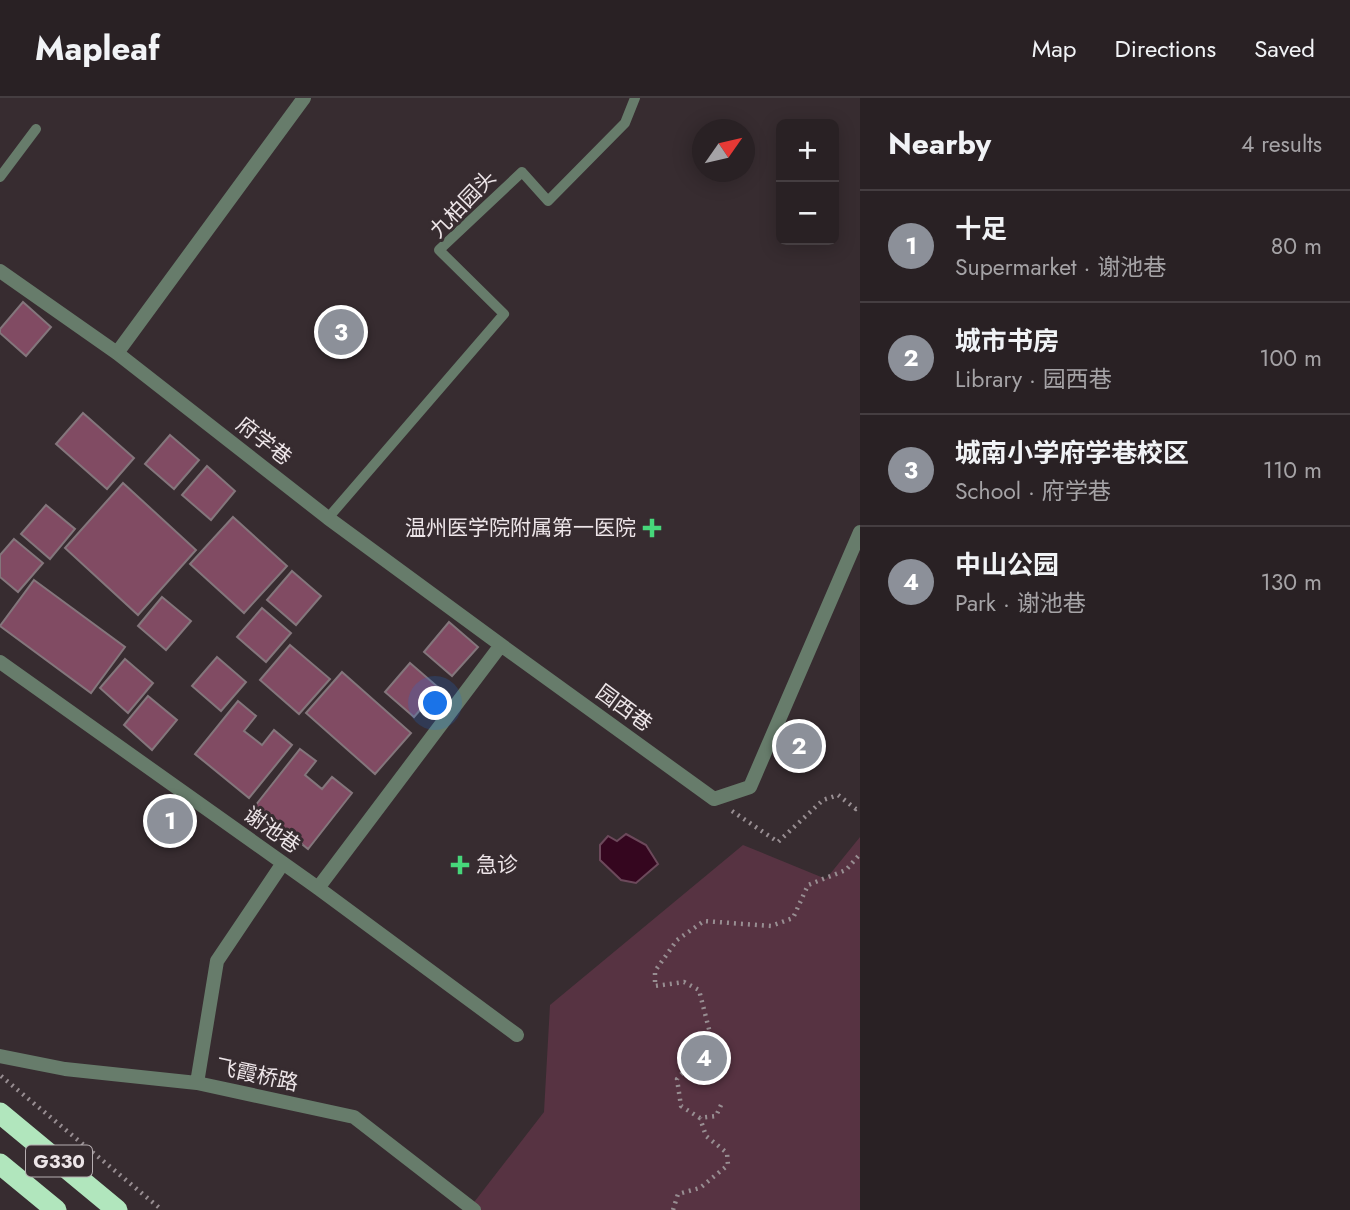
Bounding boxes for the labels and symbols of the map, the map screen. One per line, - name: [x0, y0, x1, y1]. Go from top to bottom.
- north arrow: [692, 119, 755, 182]
- street label: 九柏园头: [423, 163, 503, 245]
- pin: 3: [318, 306, 364, 358]
- street label: 府学巷: [230, 410, 298, 472]
- place label: 温州医学院附属第一医院: [405, 513, 636, 543]
- marker: 温州医学院附属第一医院: [642, 518, 662, 538]
- street label: 园西巷: [590, 677, 658, 739]
- your location: [418, 686, 452, 720]
- pin: 2: [776, 720, 822, 772]
- pin: 1: [147, 795, 193, 847]
- street label: 谢池巷: [238, 800, 306, 860]
- place label: 急诊: [476, 850, 518, 880]
- marker: 急诊: [450, 855, 470, 875]
- pin: 4: [681, 1032, 727, 1084]
- street label: 飞霞桥路: [213, 1052, 301, 1098]
- road number: G330: [26, 1146, 92, 1176]

